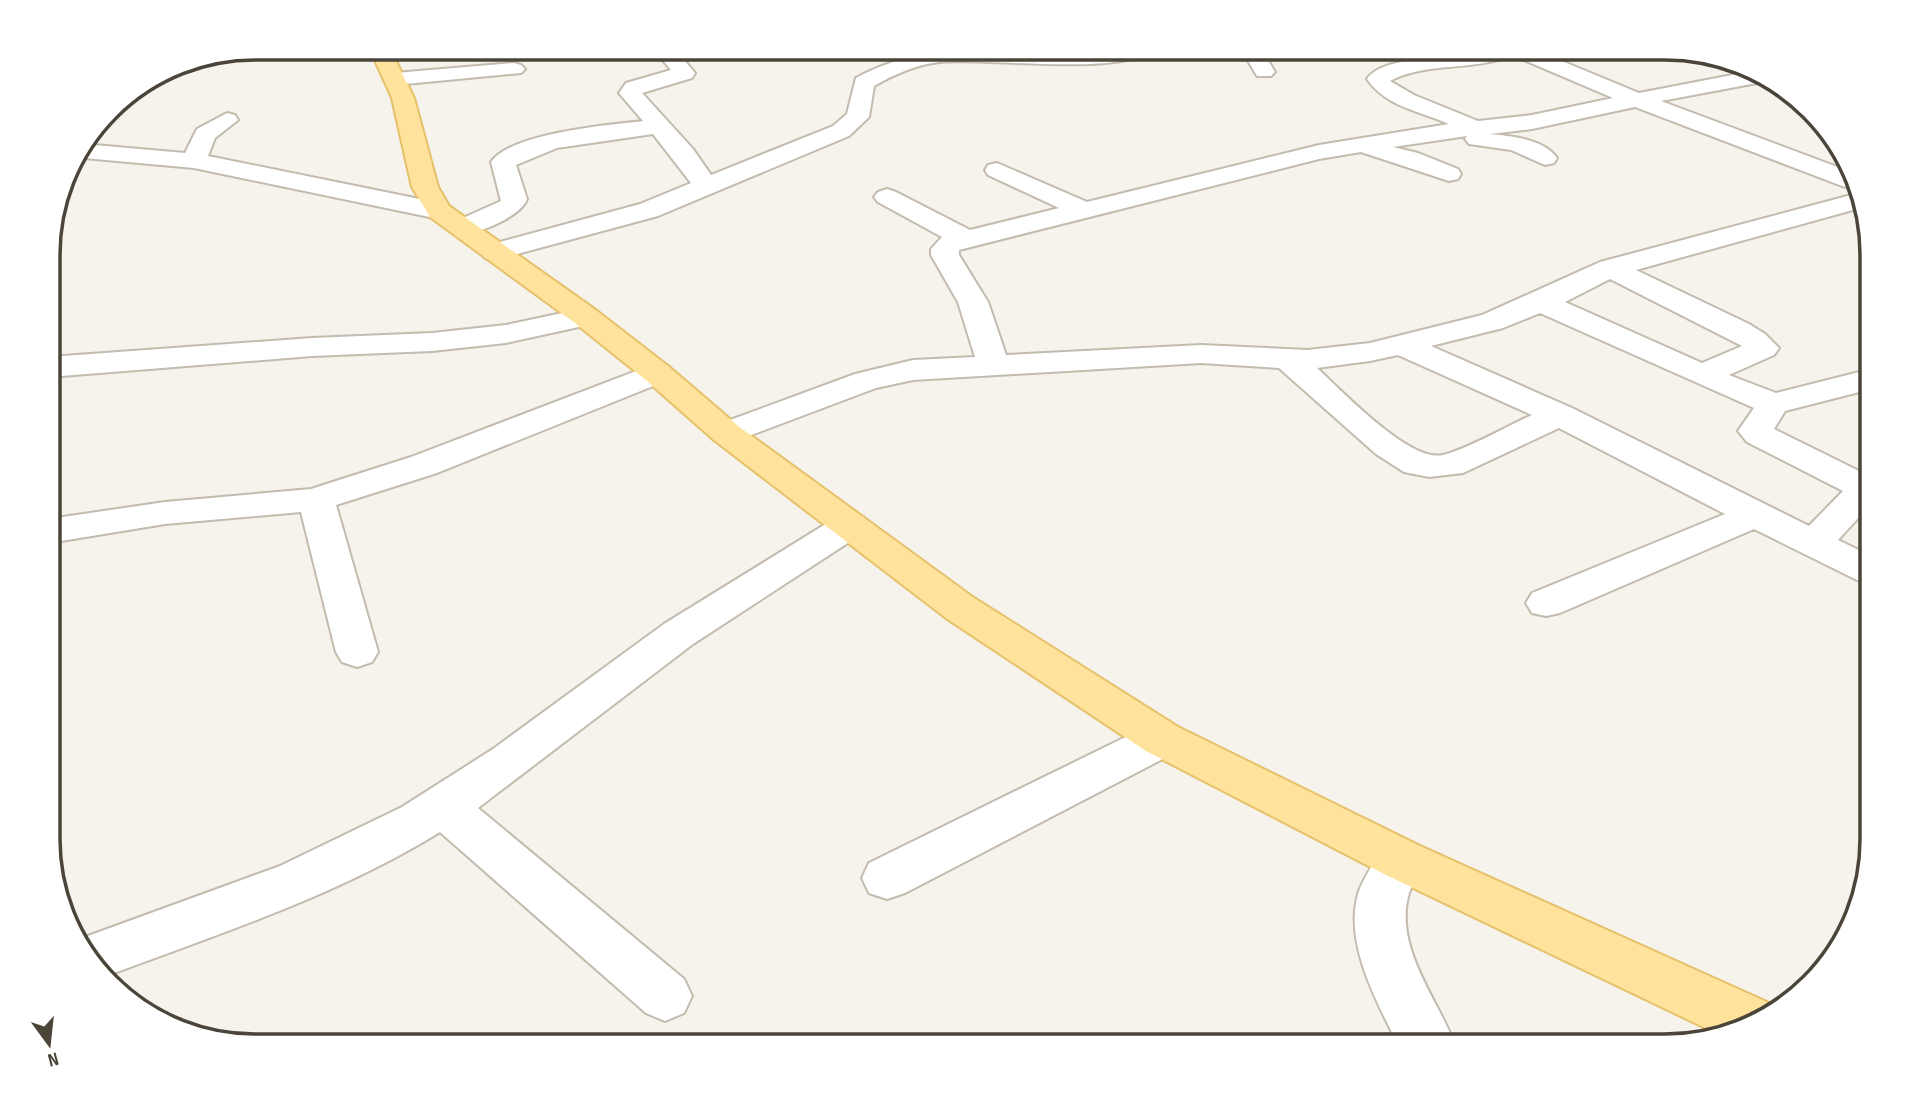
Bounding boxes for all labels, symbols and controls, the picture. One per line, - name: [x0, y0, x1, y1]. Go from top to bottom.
- north arrow: [14, 1009, 84, 1079]
- text: N: [45, 1047, 61, 1071]

